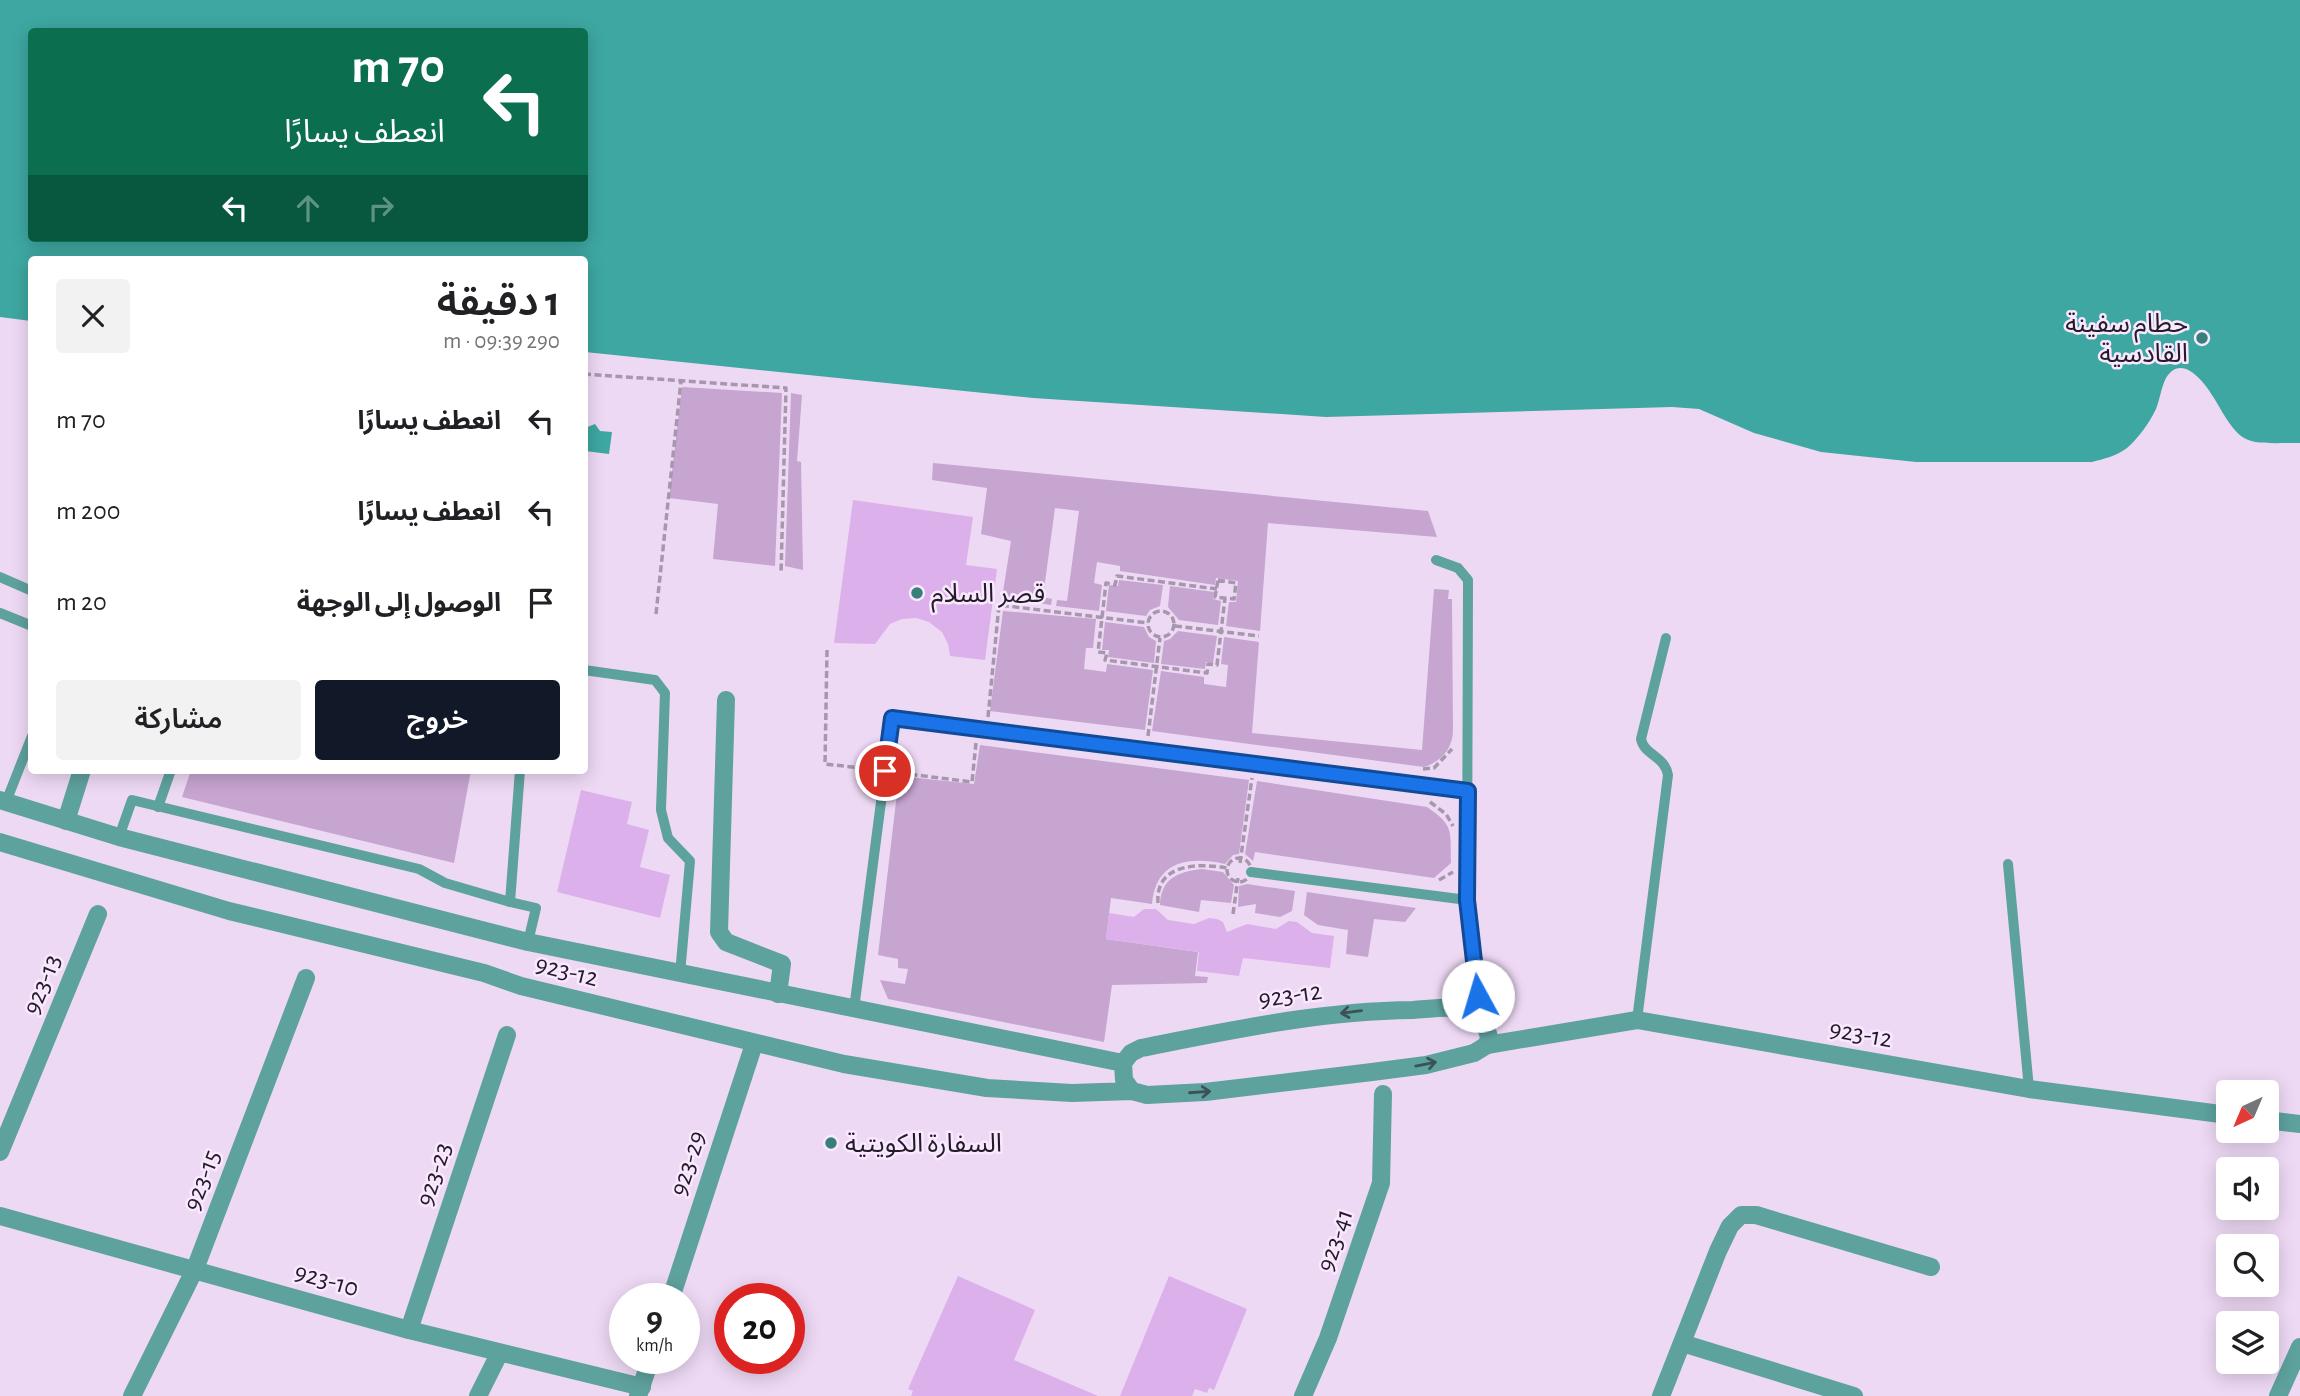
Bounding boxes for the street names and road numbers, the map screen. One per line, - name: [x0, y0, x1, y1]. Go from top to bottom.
- street label: 923-13: [18, 951, 66, 1018]
- street label: 923-12: [533, 951, 601, 991]
- street label: 923-12: [1257, 978, 1324, 1012]
- street label: 923-12: [1827, 1016, 1895, 1052]
- street label: 923-29: [665, 1128, 711, 1199]
- street label: 923-23: [411, 1139, 456, 1209]
- street label: 923-15: [179, 1146, 225, 1214]
- street label: 923-41: [1312, 1206, 1358, 1275]
- street label: 923-10: [292, 1258, 362, 1301]

